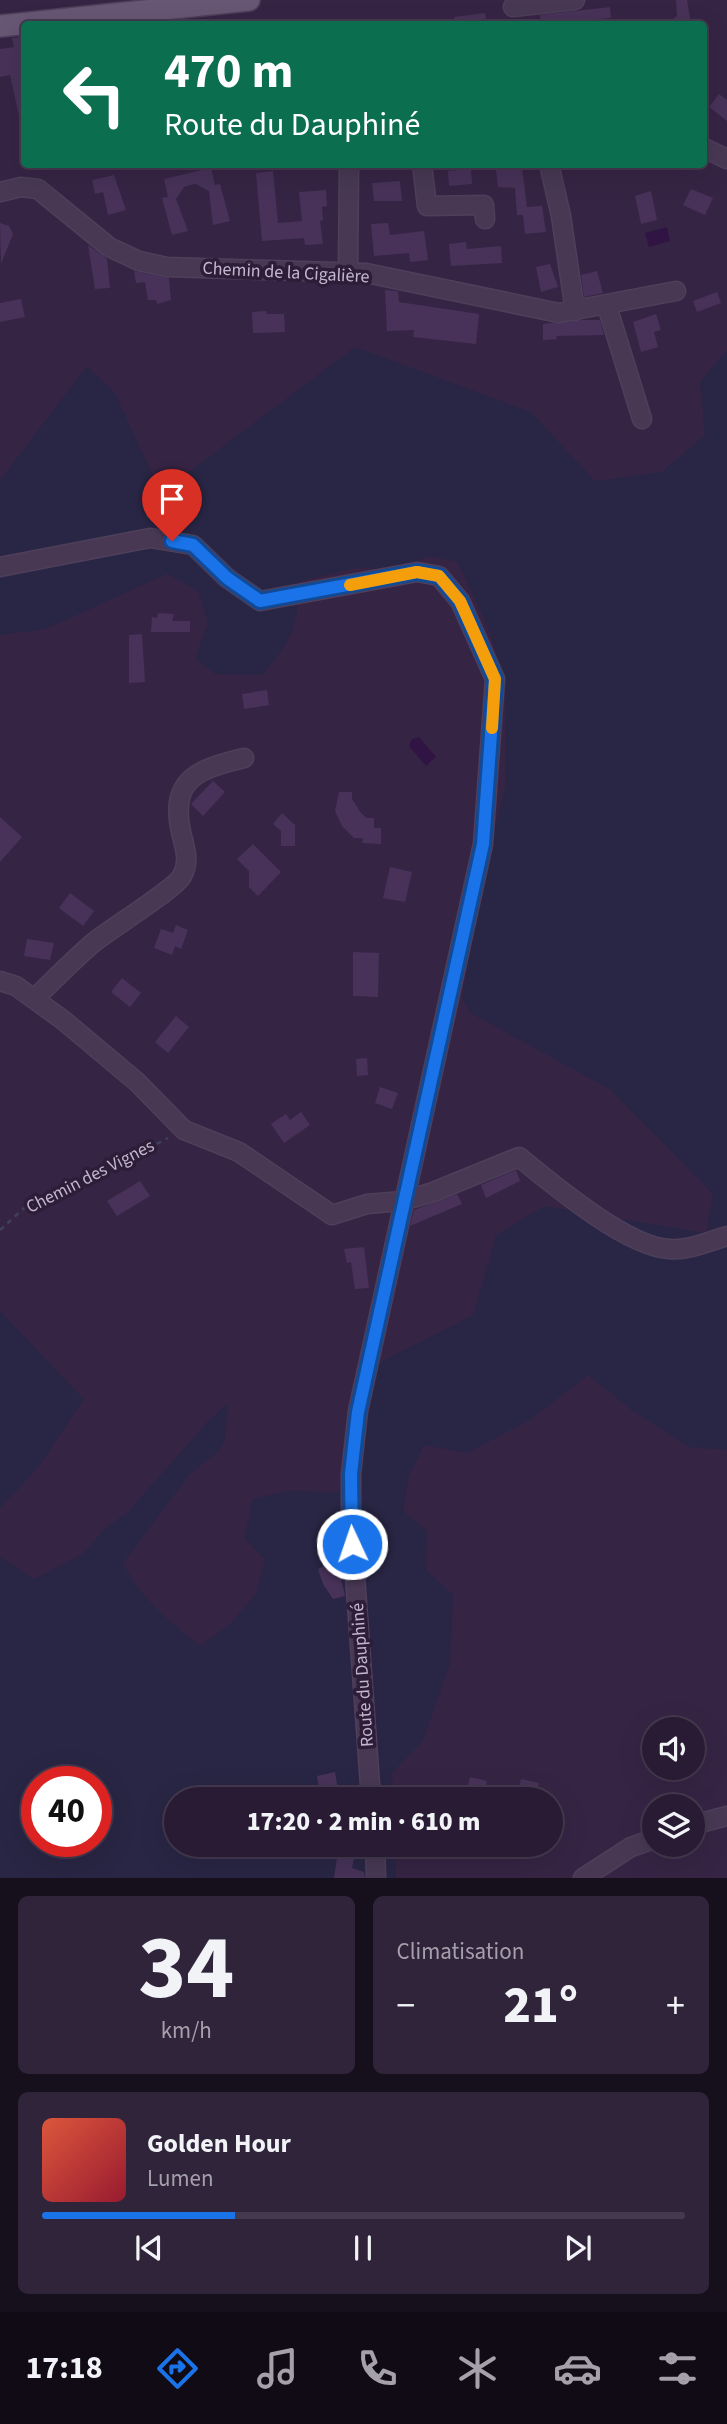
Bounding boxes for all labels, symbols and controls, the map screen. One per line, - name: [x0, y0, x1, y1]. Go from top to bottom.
- text: 470 m: [164, 37, 293, 107]
- icon: left: [49, 49, 140, 140]
- text: Route du Dauphiné: [164, 102, 421, 148]
- street label: Chemin de la Cigalière: [202, 256, 370, 289]
- pin: [142, 469, 202, 541]
- icon: arrive: [153, 480, 191, 518]
- street label: Chemin des Vignes: [22, 1133, 159, 1220]
- position arrow: [315, 1507, 389, 1581]
- street label: Route du Dauphiné: [345, 1602, 380, 1748]
- map controls: [642, 1717, 705, 1857]
- button: sound: [642, 1717, 705, 1780]
- speed limit sign: 40: [21, 1766, 112, 1857]
- button: layers: [642, 1794, 705, 1857]
- text: 17:20 · 2 min · 610 m: [247, 1803, 480, 1840]
- text: 34: [138, 1904, 234, 2033]
- text: Climatisation: [397, 1935, 524, 1968]
- text: 21°: [503, 1969, 578, 2043]
- text: −: [397, 1979, 415, 2033]
- text: +: [666, 1979, 685, 2033]
- text: km/h: [161, 2014, 212, 2047]
- text: Golden Hour: [147, 2125, 291, 2162]
- text: Lumen: [147, 2162, 214, 2195]
- icon: previous: [130, 2229, 168, 2267]
- icon: pause: [344, 2229, 382, 2267]
- icon: next: [559, 2229, 597, 2267]
- icon: directions: [153, 2344, 202, 2393]
- icon: music: [253, 2344, 302, 2393]
- icon: phone: [353, 2344, 402, 2393]
- icon: climate: [453, 2344, 502, 2393]
- icon: car: [553, 2344, 602, 2393]
- icon: filters: [653, 2344, 702, 2393]
- text: 17:18: [25, 2345, 103, 2391]

